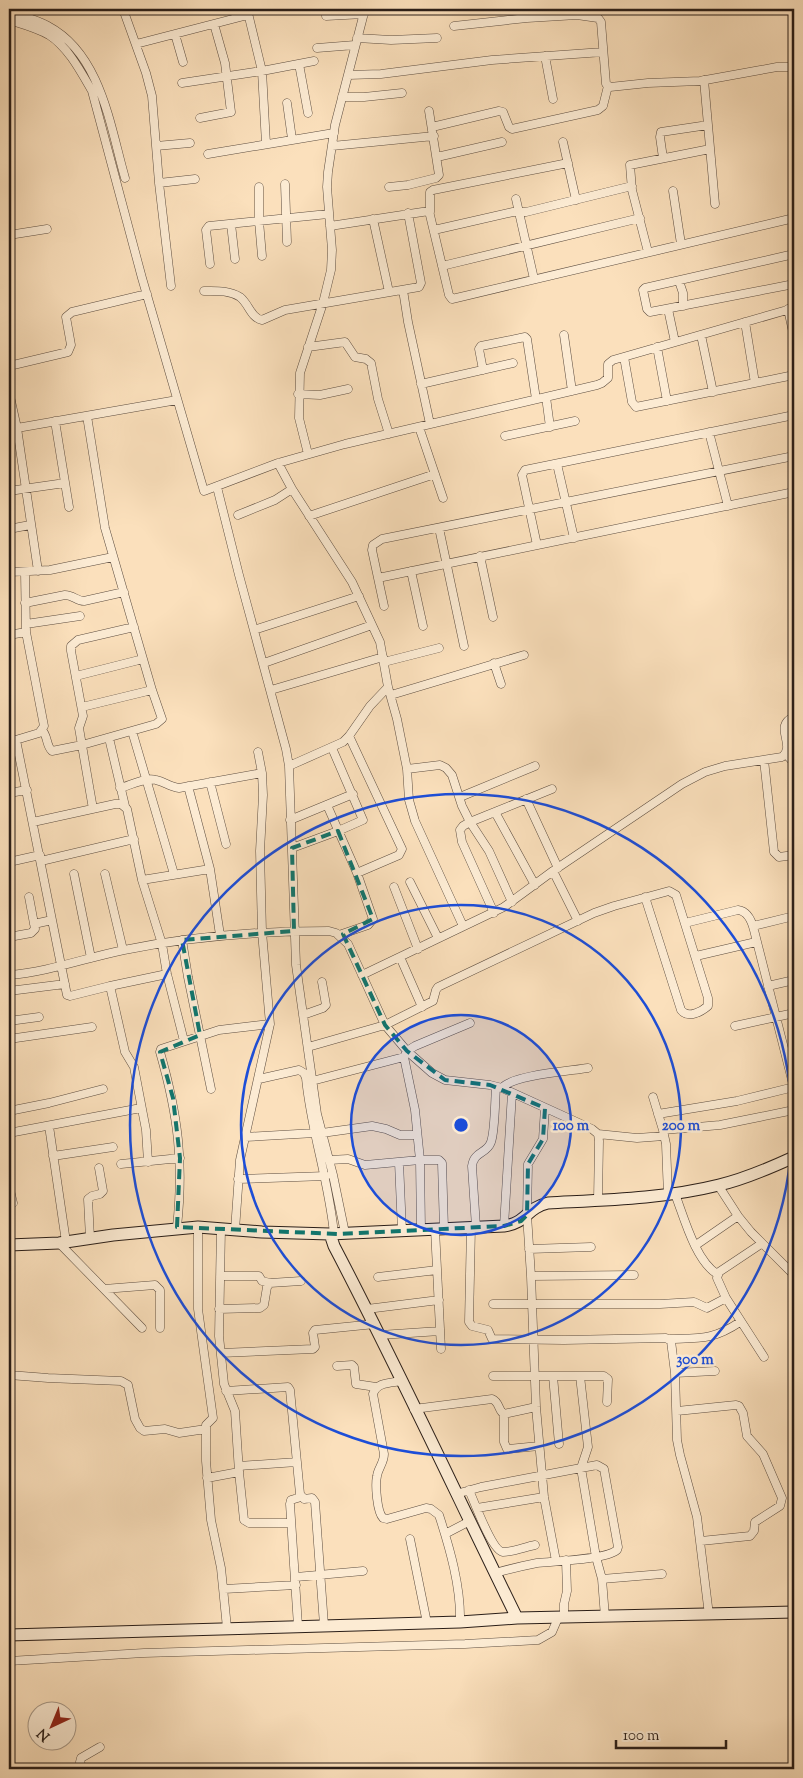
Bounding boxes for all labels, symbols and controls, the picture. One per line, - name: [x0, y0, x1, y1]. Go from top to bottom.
- centre of rings: [452, 1116, 470, 1134]
- text: 100 m: [553, 1116, 590, 1137]
- text: 200 m: [662, 1116, 701, 1137]
- text: 300 m: [676, 1350, 714, 1371]
- north arrow: [28, 1700, 78, 1750]
- scale bar: [616, 1718, 726, 1750]
- text: N: [33, 1723, 55, 1745]
- text: 100 m: [623, 1726, 660, 1747]

